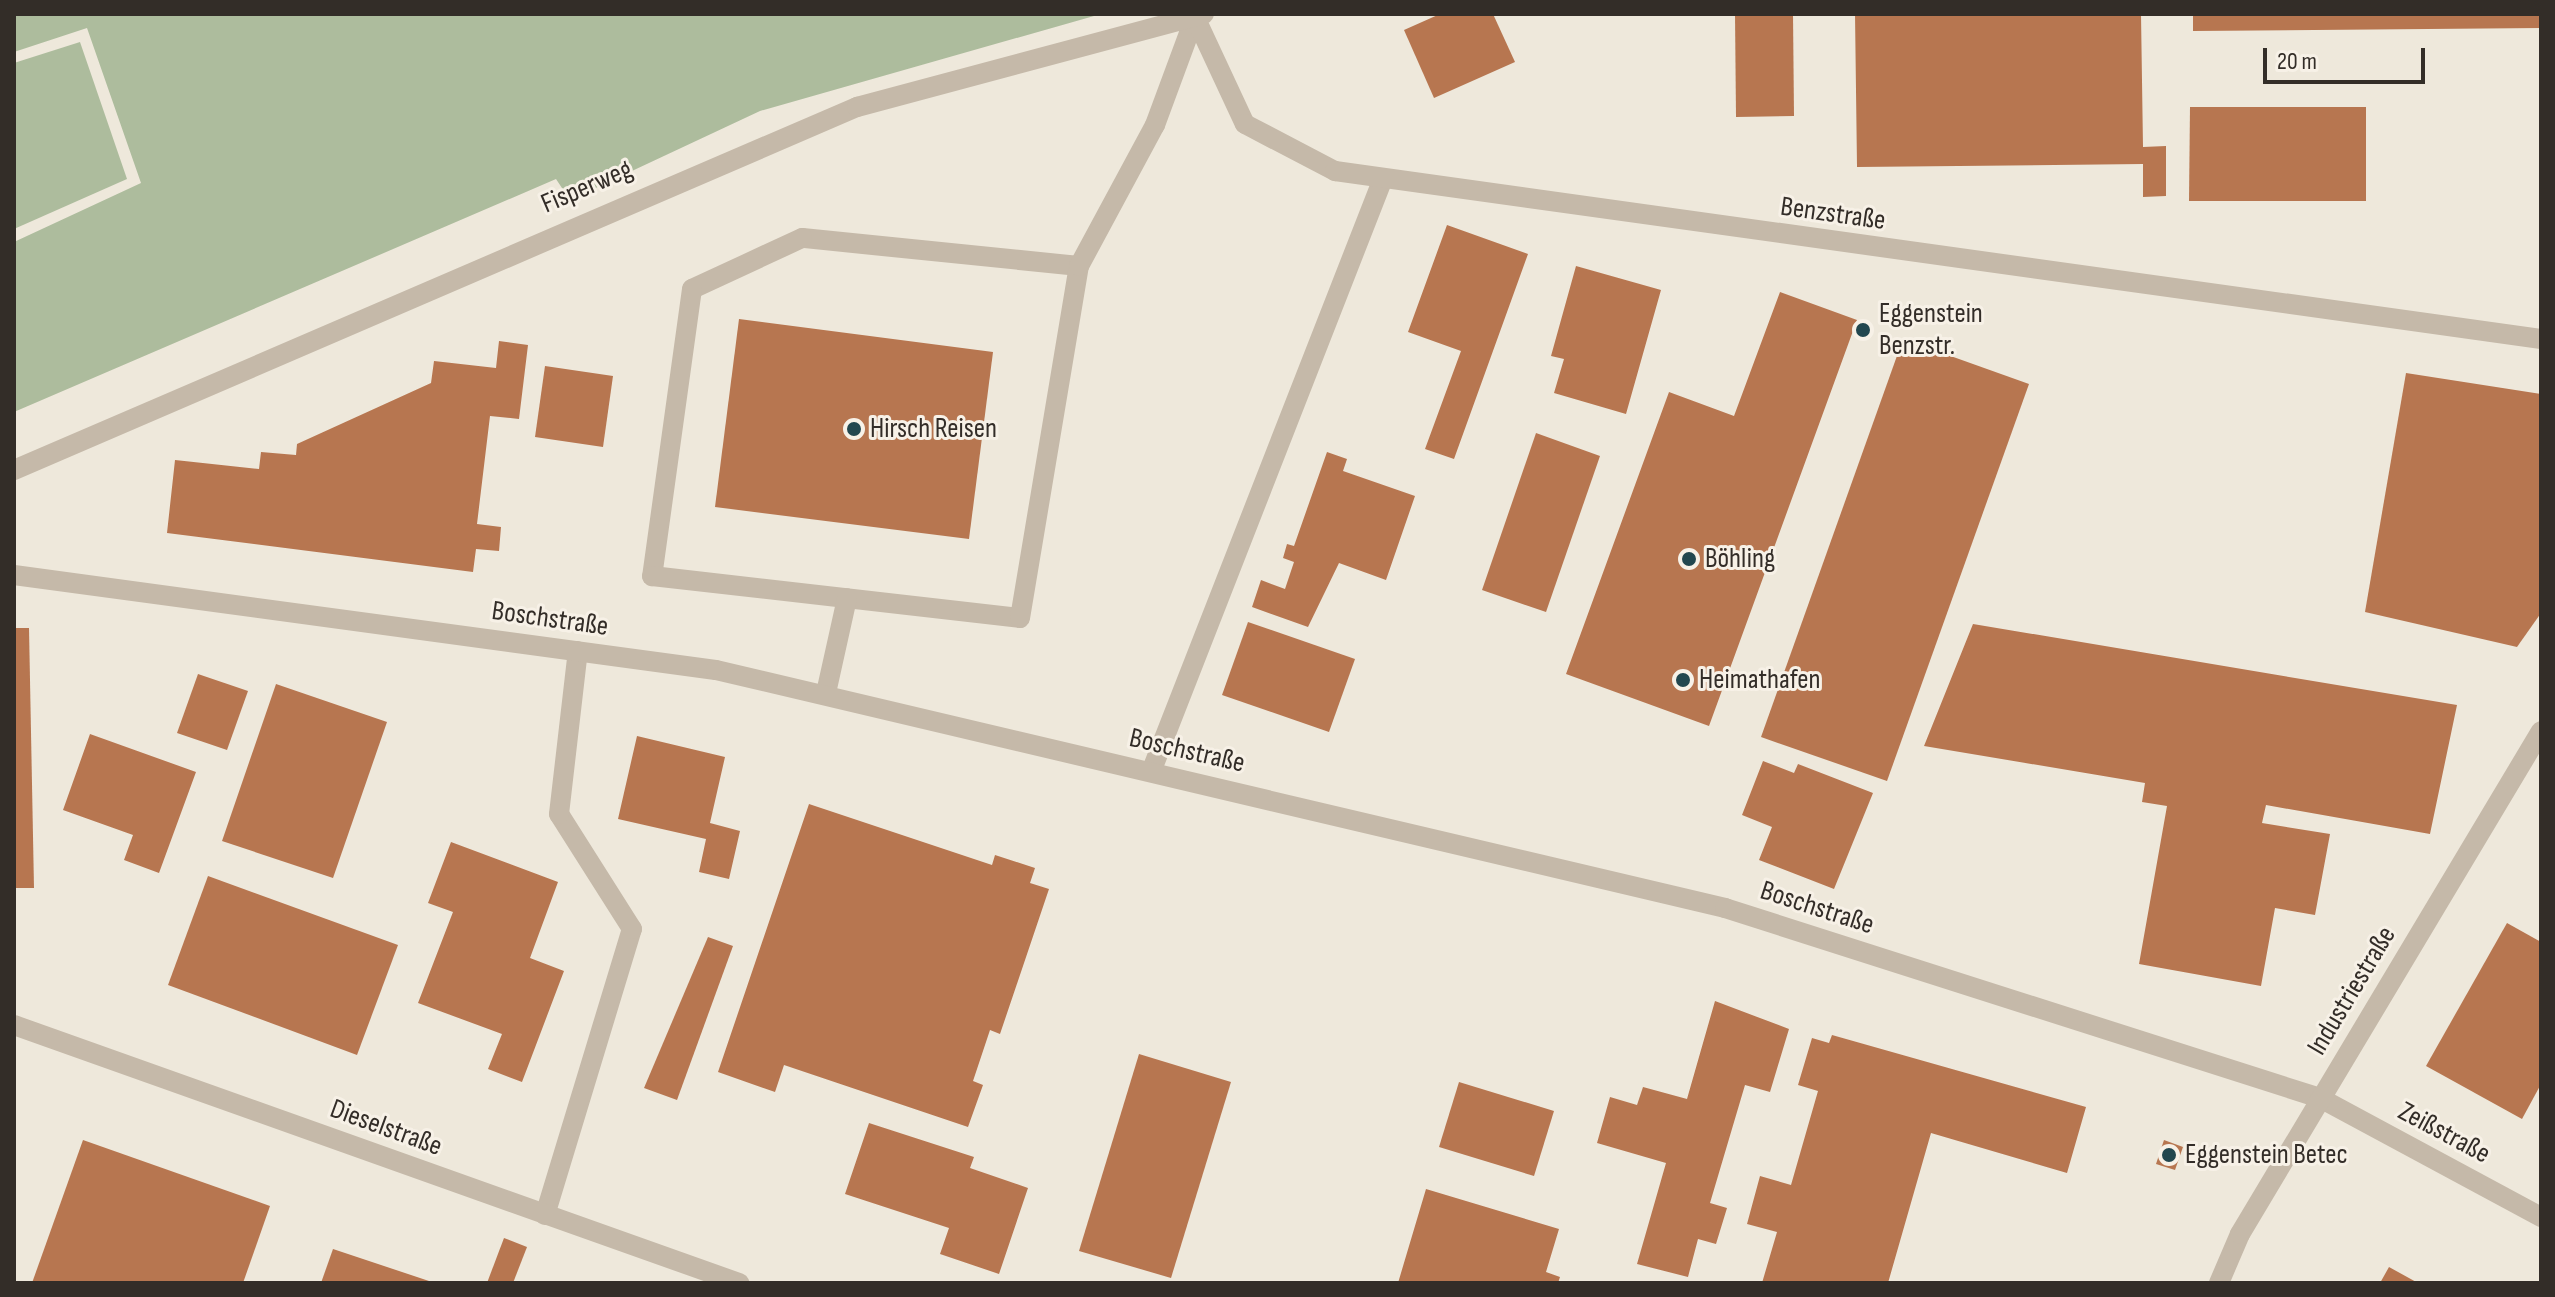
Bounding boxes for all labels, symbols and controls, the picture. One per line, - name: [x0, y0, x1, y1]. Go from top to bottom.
- scale bar: [2267, 32, 2429, 82]
- text: 20 m: [2277, 47, 2317, 76]
- street label: Fisperweg: [536, 153, 638, 221]
- street label: Benzstraße: [1778, 190, 1888, 238]
- place label: Eggenstein Benzstr.: [1879, 297, 1983, 363]
- marker: Eggenstein Benzstr.: [1854, 321, 1872, 339]
- place label: Hirsch Reisen: [870, 412, 997, 446]
- marker: Hirsch Reisen: [845, 420, 863, 438]
- place label: Böhling: [1705, 542, 1775, 576]
- marker: Böhling: [1680, 550, 1698, 568]
- street label: Boschstraße: [490, 594, 610, 644]
- place label: Heimathafen: [1699, 663, 1820, 697]
- marker: Heimathafen: [1674, 671, 1692, 689]
- street label: Boschstraße: [1126, 721, 1248, 781]
- street label: Boschstraße: [1756, 874, 1878, 942]
- street label: Industriestraße: [2300, 921, 2404, 1061]
- street label: Dieselstraße: [325, 1092, 447, 1164]
- street label: Zeißstraße: [2392, 1095, 2496, 1171]
- place label: Eggenstein Betec: [2185, 1138, 2348, 1172]
- marker: Eggenstein Betec: [2160, 1146, 2178, 1164]

